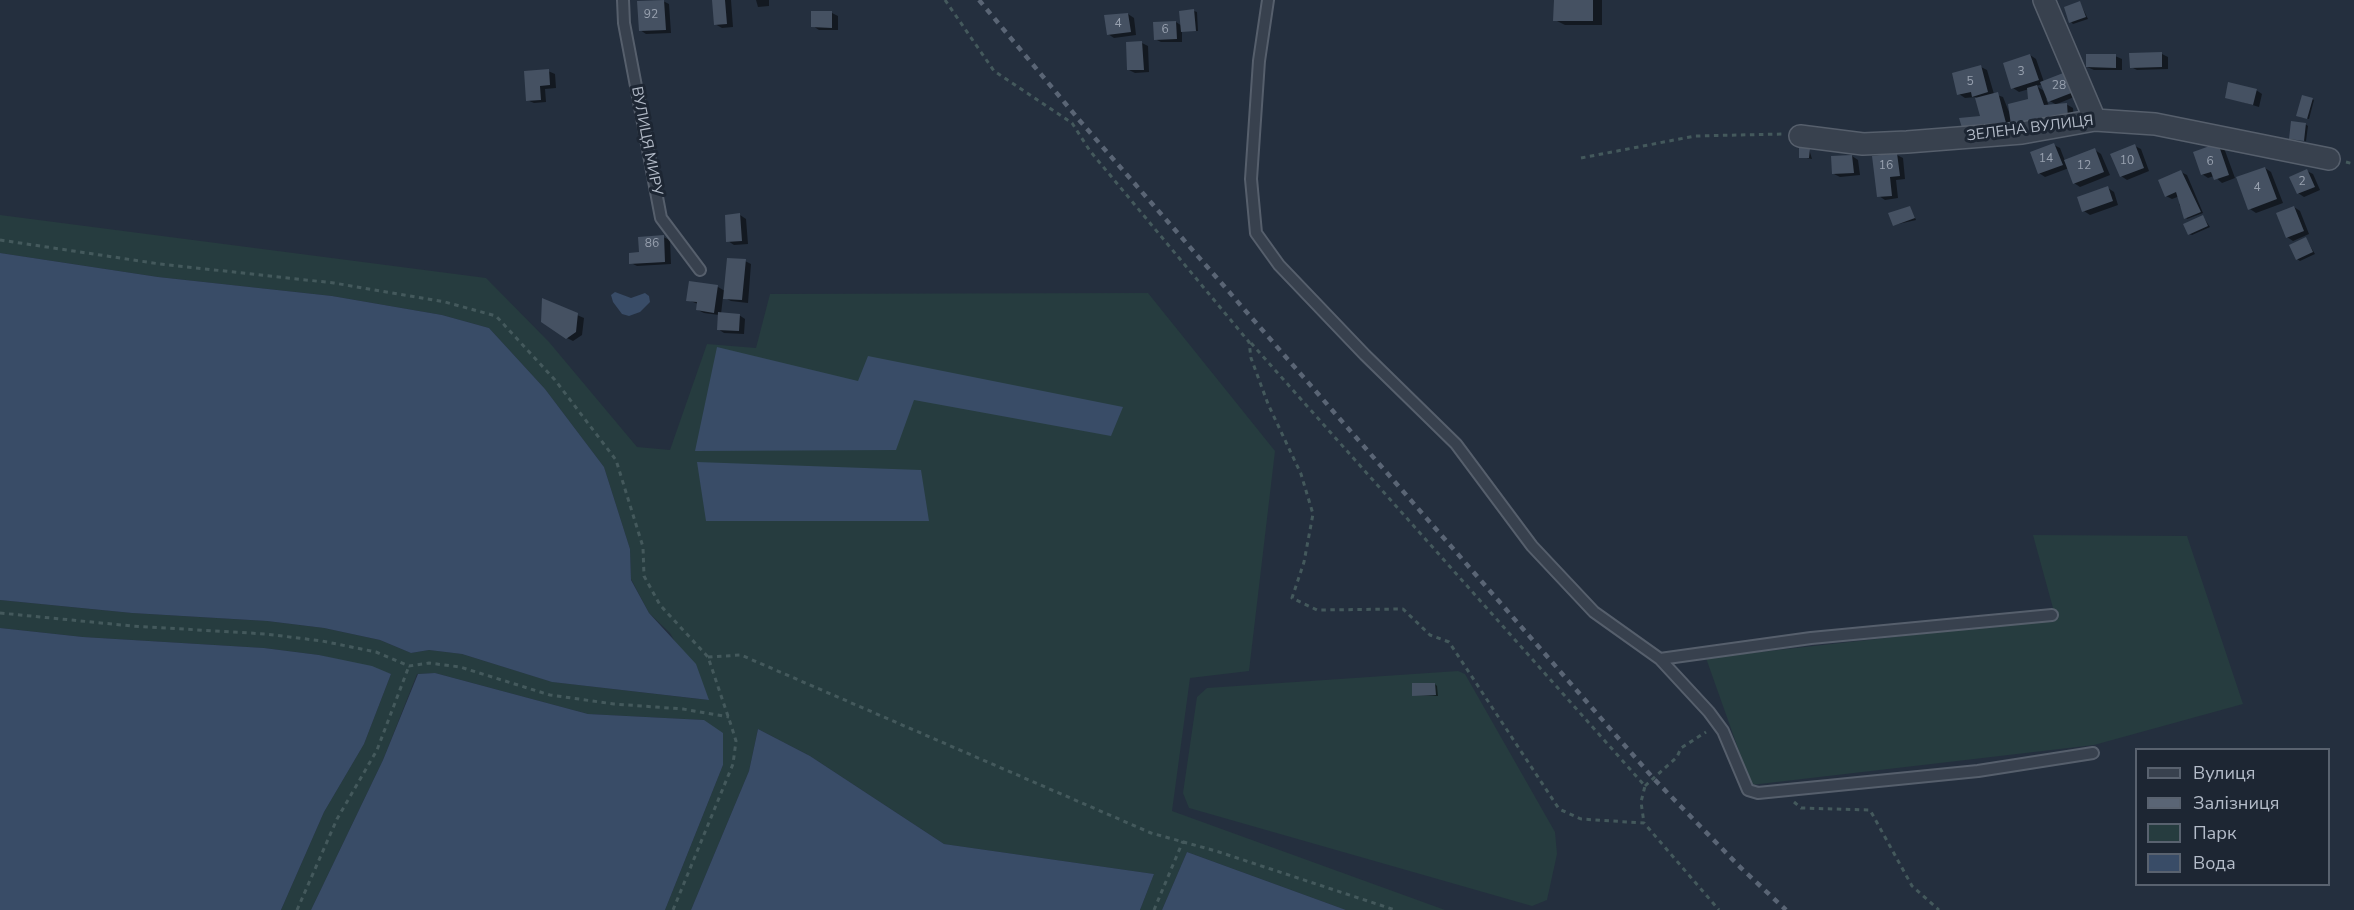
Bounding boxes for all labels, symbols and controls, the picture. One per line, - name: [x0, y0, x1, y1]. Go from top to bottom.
- house number: 92: [644, 8, 658, 22]
- house number: 4: [1114, 17, 1122, 31]
- house number: 6: [1161, 23, 1169, 37]
- house number: 3: [2017, 65, 2025, 79]
- house number: 5: [1966, 75, 1974, 89]
- house number: 28: [2052, 79, 2066, 93]
- street label: ВУЛИЦЯ МИРУ: [627, 85, 665, 197]
- street label: ЗЕЛЕНА ВУЛИЦЯ: [1965, 112, 2095, 146]
- house number: 14: [2039, 152, 2053, 166]
- house number: 10: [2120, 154, 2134, 168]
- house number: 6: [2206, 155, 2214, 169]
- house number: 16: [1879, 159, 1893, 173]
- house number: 12: [2077, 159, 2091, 173]
- house number: 2: [2298, 175, 2306, 189]
- house number: 4: [2253, 181, 2261, 195]
- house number: 86: [645, 237, 659, 251]
- legend: [2135, 748, 2330, 886]
- text: Вулиця: [2193, 761, 2255, 785]
- text: Залізниця: [2193, 791, 2279, 815]
- text: Парк: [2193, 821, 2236, 845]
- text: Вода: [2193, 851, 2236, 875]

